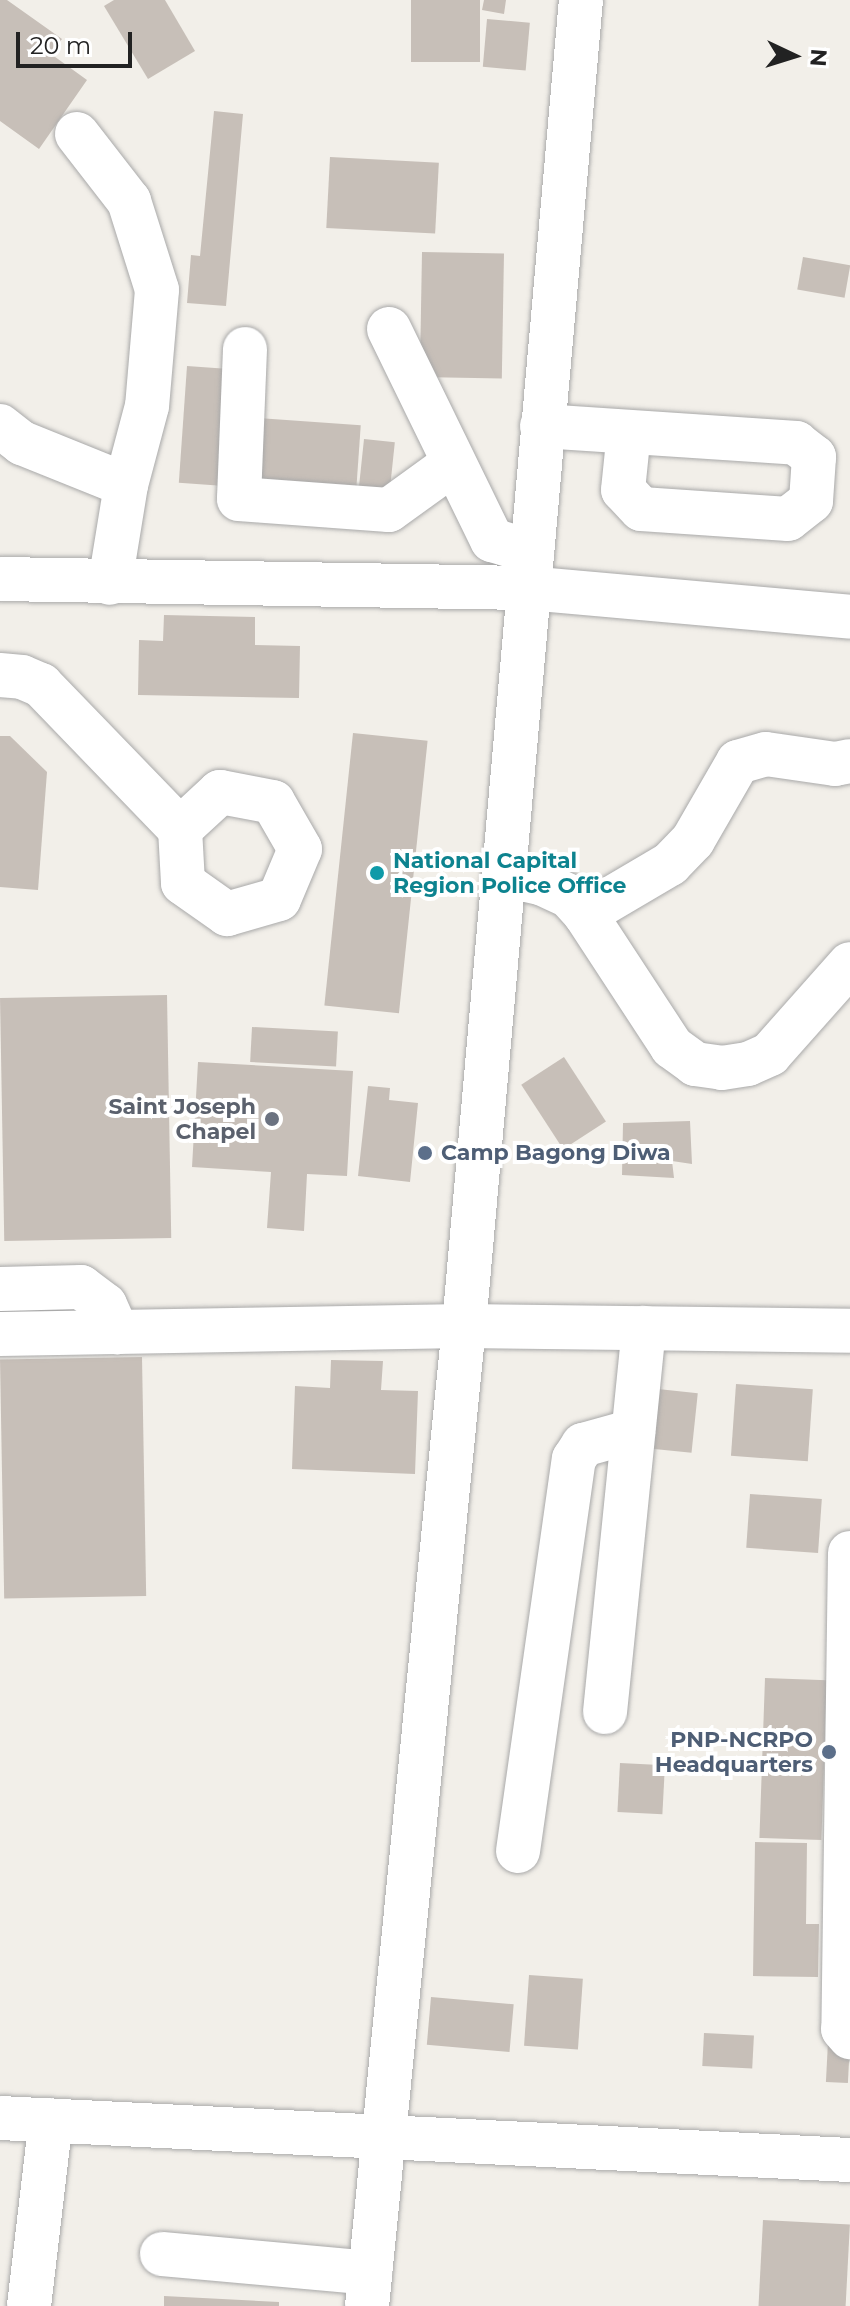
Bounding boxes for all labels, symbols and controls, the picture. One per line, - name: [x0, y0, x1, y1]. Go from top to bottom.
- scale bar: [20, 16, 136, 66]
- north arrow: [754, 16, 834, 96]
- text: 20 m: [30, 31, 91, 60]
- text: N: [804, 48, 833, 68]
- place label: National Capital Region Police Office: [393, 847, 626, 898]
- marker: National Capital Region Police Office: [368, 864, 386, 882]
- place label: Saint Joseph Chapel: [109, 1093, 256, 1144]
- marker: Saint Joseph Chapel: [263, 1110, 281, 1128]
- place label: Camp Bagong Diwa: [441, 1140, 671, 1166]
- marker: Camp Bagong Diwa: [416, 1144, 434, 1162]
- place label: PNP-NCRPO Headquarters: [655, 1726, 813, 1778]
- marker: PNP-NCRPO Headquarters: [820, 1743, 838, 1761]

